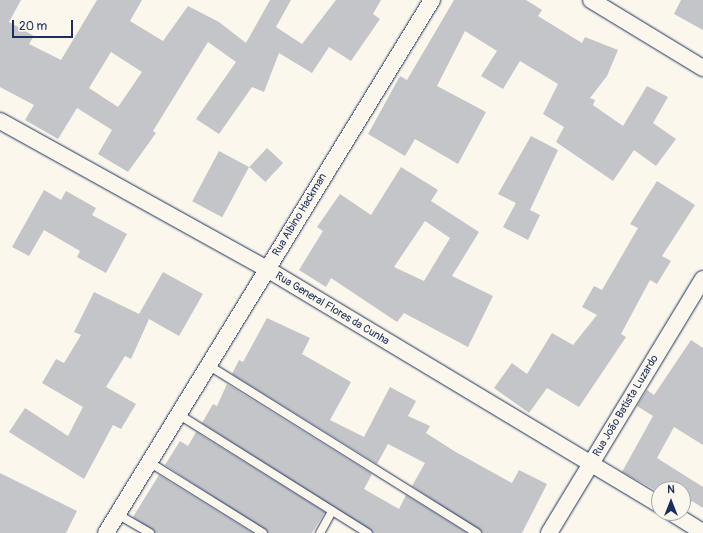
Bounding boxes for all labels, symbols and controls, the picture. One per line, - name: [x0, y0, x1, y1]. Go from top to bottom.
- scale bar: [14, 12, 75, 38]
- text: 20 m: [19, 19, 47, 34]
- street label: Rua Albino Hackman: [270, 171, 330, 259]
- street label: Rua General Flores da Cunha: [273, 270, 391, 348]
- street label: Rua João Batista Luzardo: [590, 353, 662, 459]
- north arrow: [651, 481, 691, 521]
- text: N: [667, 483, 675, 496]

